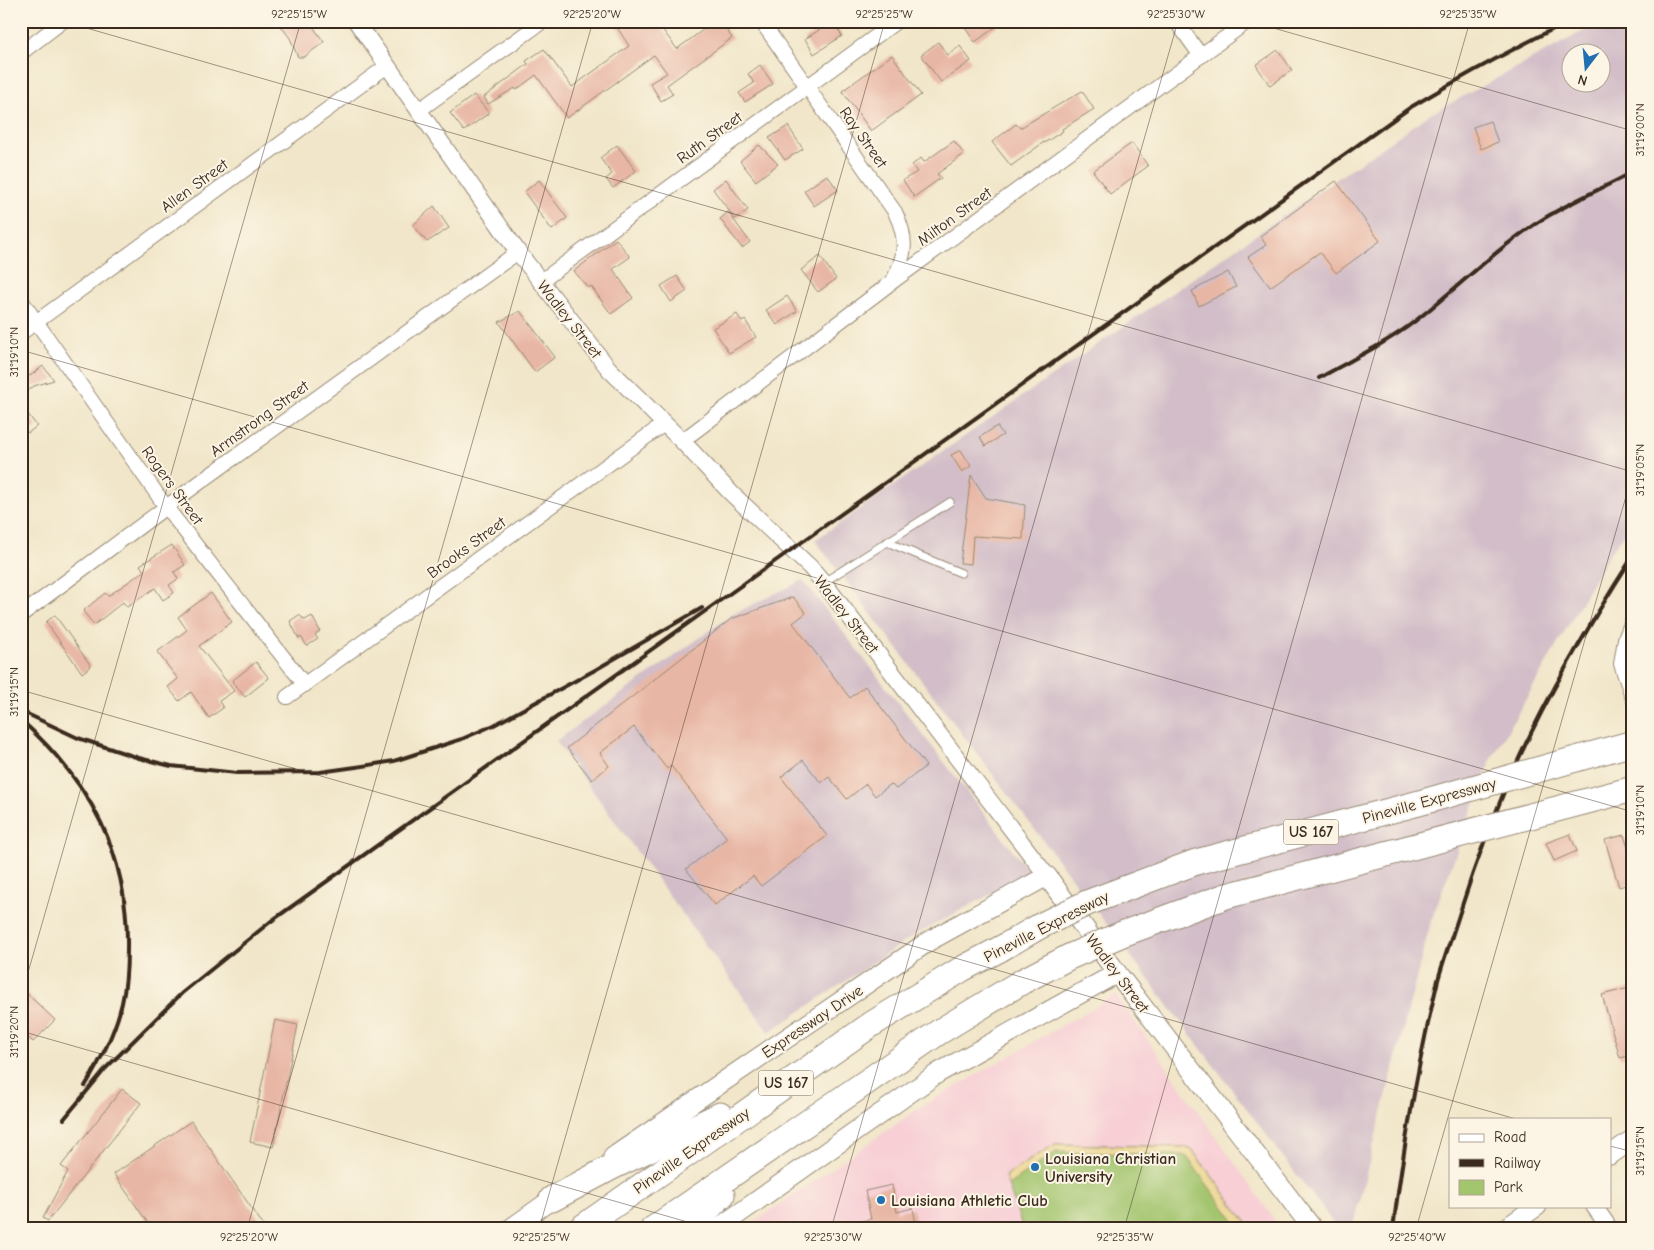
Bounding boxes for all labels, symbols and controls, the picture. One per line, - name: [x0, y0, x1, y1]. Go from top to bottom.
- text: 92°25'15"W: [271, 7, 327, 21]
- text: 92°25'20"W: [563, 7, 622, 21]
- text: 92°25'25"W: [855, 7, 913, 21]
- text: 92°25'30"W: [1147, 7, 1206, 21]
- text: 92°25'35"W: [1439, 7, 1497, 21]
- north arrow: [1562, 42, 1612, 92]
- text: N: [1576, 71, 1589, 89]
- text: 31°19'00"N: [1633, 103, 1647, 157]
- street label: Ray Street: [836, 104, 891, 172]
- street label: Ruth Street: [673, 108, 746, 168]
- street label: Allen Street: [158, 155, 232, 216]
- street label: Milton Street: [914, 184, 996, 250]
- street label: Wadley Street: [533, 277, 605, 362]
- text: 31°19'10"N: [7, 327, 21, 377]
- street label: Armstrong Street: [207, 377, 313, 461]
- street label: Rogers Street: [138, 443, 207, 529]
- text: 31°19'05"N: [1633, 444, 1647, 496]
- street label: Brooks Street: [424, 513, 510, 582]
- street label: Wadley Street: [810, 572, 882, 657]
- text: 31°19'15"N: [7, 667, 21, 717]
- street label: Pineville Expressway: [1360, 774, 1499, 828]
- text: 31°19'10"N: [1633, 785, 1647, 835]
- road number: US 167: [1284, 820, 1338, 844]
- street label: Pineville Expressway: [981, 887, 1113, 966]
- street label: Wadley Street: [1082, 931, 1153, 1017]
- street label: Expressway Drive: [759, 981, 866, 1062]
- text: 31°19'20"N: [7, 1006, 21, 1058]
- road number: US 167: [758, 1070, 814, 1096]
- street label: Pineville Expressway: [630, 1103, 754, 1198]
- legend: [1449, 1118, 1612, 1208]
- text: 31°19'15"N: [1633, 1126, 1647, 1176]
- text: Road: [1494, 1128, 1526, 1146]
- place label: Louisiana Christian University: [1045, 1150, 1176, 1186]
- text: Railway: [1494, 1154, 1541, 1172]
- marker: Louisiana Christian University: [1029, 1161, 1041, 1173]
- text: Park: [1494, 1178, 1523, 1196]
- place label: Louisiana Athletic Club: [891, 1192, 1048, 1210]
- marker: Louisiana Athletic Club: [875, 1194, 887, 1206]
- text: 92°25'20"W: [220, 1230, 279, 1244]
- text: 92°25'25"W: [512, 1230, 570, 1244]
- text: 92°25'30"W: [804, 1230, 863, 1244]
- text: 92°25'35"W: [1096, 1230, 1154, 1244]
- text: 92°25'40"W: [1388, 1230, 1446, 1244]

